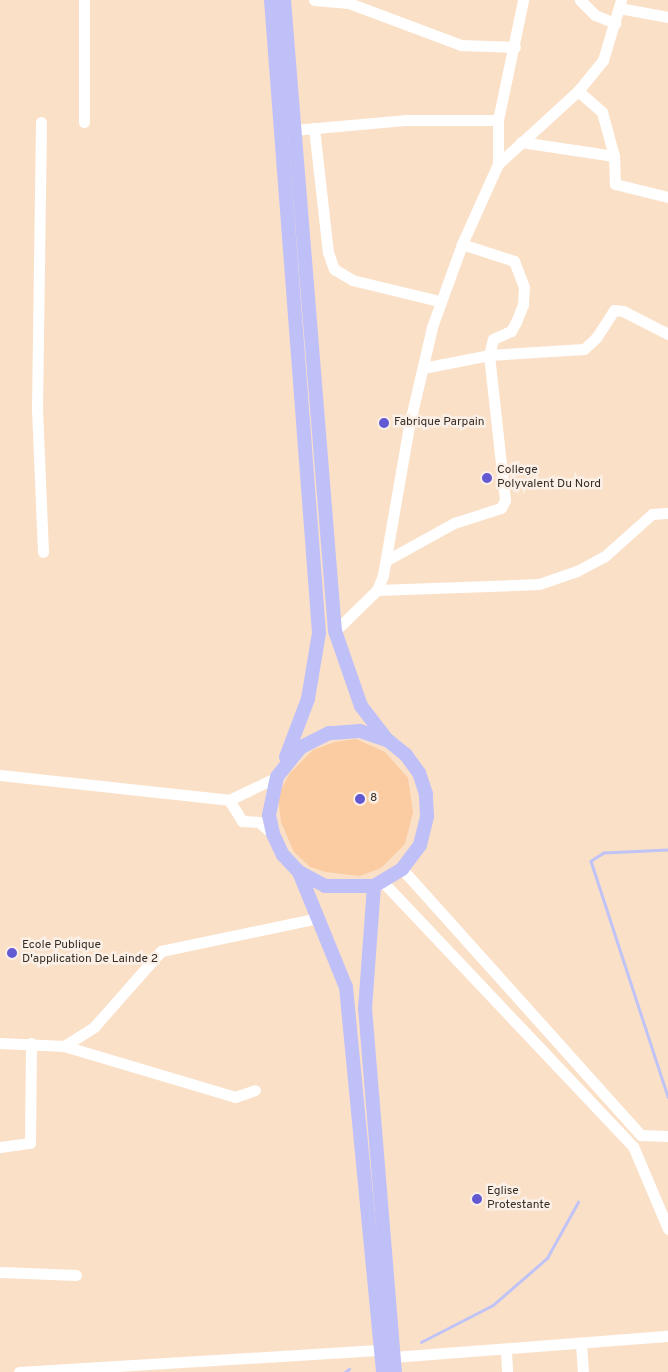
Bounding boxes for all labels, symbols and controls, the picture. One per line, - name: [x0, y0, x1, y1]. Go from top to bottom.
- place label: Fabrique Parpain: [394, 416, 485, 430]
- marker: Fabrique Parpain: [378, 417, 390, 429]
- place label: College Polyvalent Du Nord: [497, 464, 601, 492]
- marker: College Polyvalent Du Nord: [481, 472, 493, 484]
- place label: 8: [370, 792, 377, 806]
- marker: 8: [354, 793, 366, 805]
- place label: Ecole Publique D'application De Lainde 2: [22, 939, 158, 967]
- marker: Ecole Publique D'application De Lainde 2: [6, 947, 18, 959]
- place label: Eglise Protestante: [487, 1185, 550, 1213]
- marker: Eglise Protestante: [471, 1193, 483, 1205]

